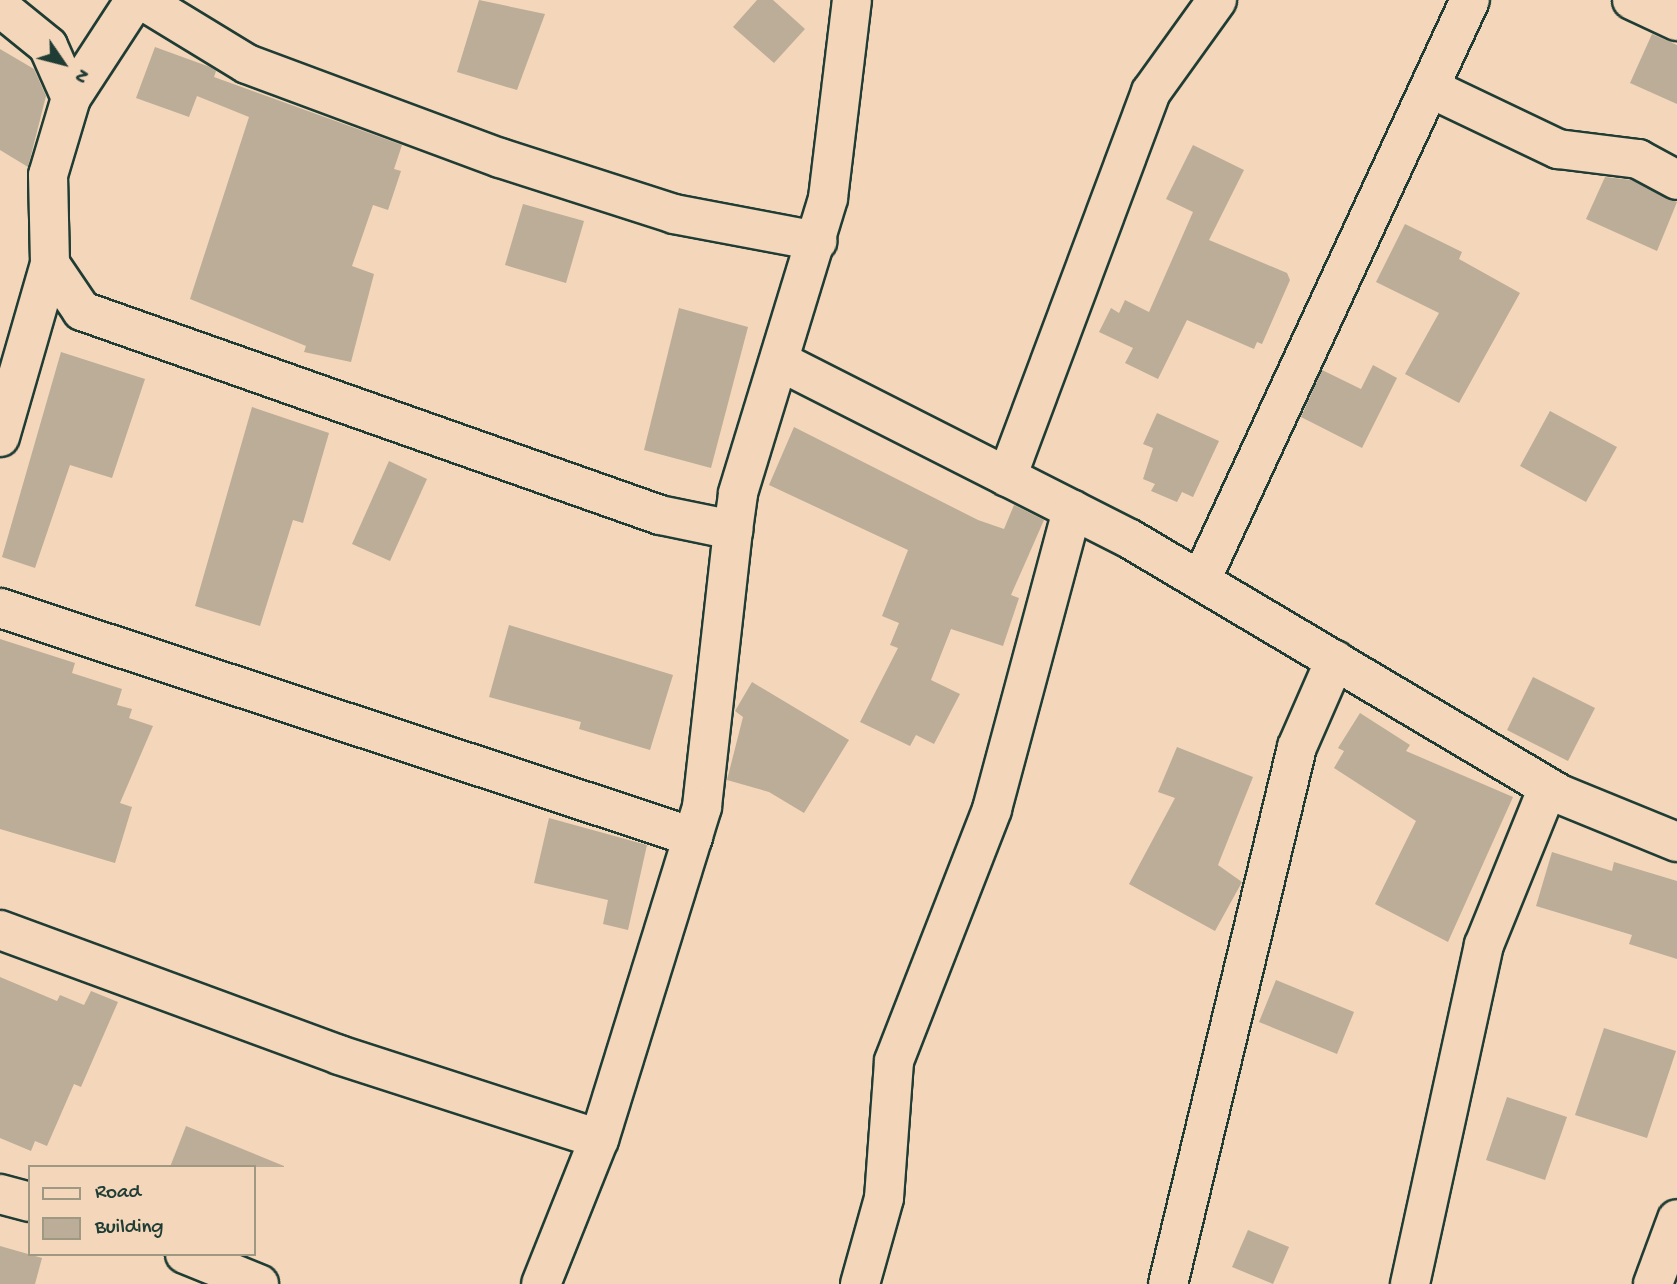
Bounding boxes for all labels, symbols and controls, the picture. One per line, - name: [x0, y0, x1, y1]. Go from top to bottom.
- north arrow: [28, 28, 98, 98]
- text: N: [68, 64, 94, 87]
- legend: [28, 1165, 256, 1256]
- text: Road: [95, 1181, 141, 1206]
- text: Building: [95, 1216, 164, 1241]

